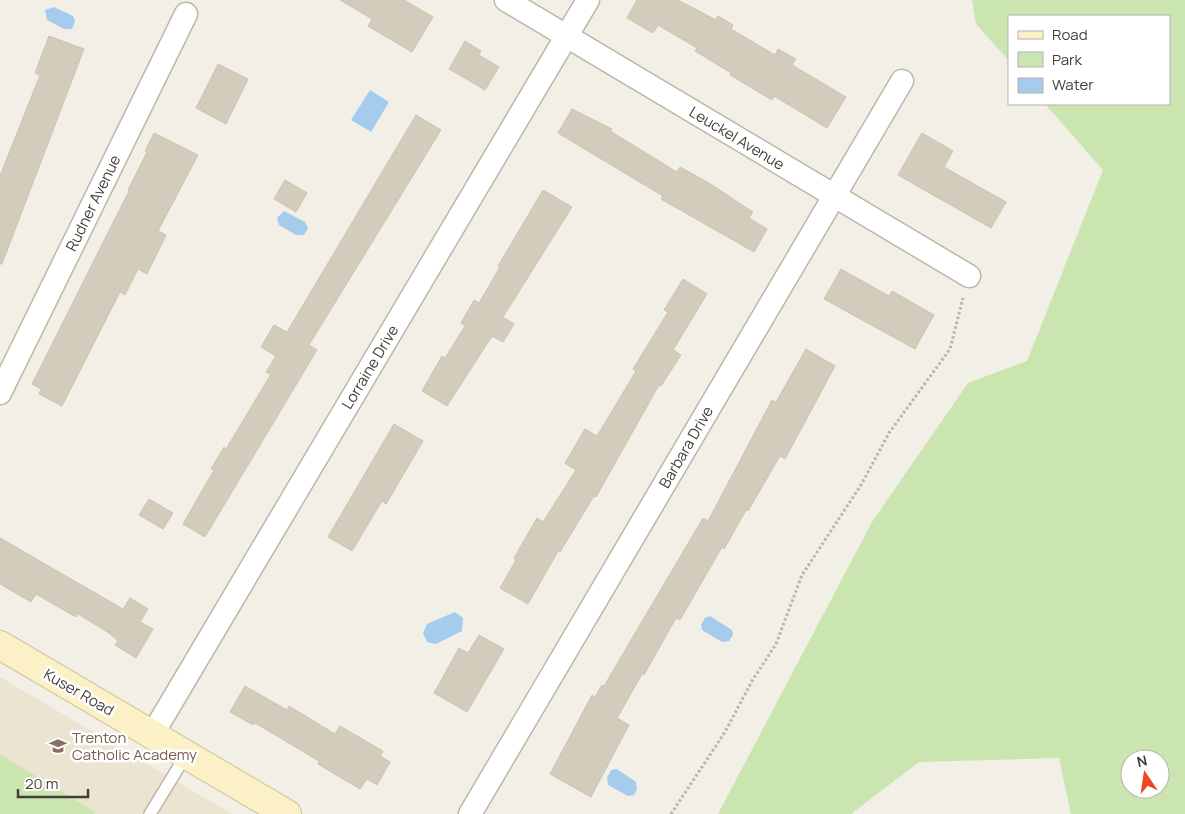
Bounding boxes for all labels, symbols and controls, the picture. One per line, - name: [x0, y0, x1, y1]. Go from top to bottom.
- legend: [1008, 15, 1170, 105]
- text: Road: [1052, 24, 1088, 45]
- text: Park: [1052, 49, 1082, 70]
- text: Water: [1052, 74, 1094, 95]
- street label: Leuckel Avenue: [685, 101, 789, 175]
- street label: Rudner Avenue: [61, 151, 125, 255]
- street label: Lorraine Drive: [337, 321, 403, 413]
- street label: Barbara Drive: [654, 402, 718, 492]
- street label: Kuser Road: [40, 663, 118, 721]
- place label: Trenton Catholic Academy: [72, 727, 197, 765]
- school or university icon: Trenton Catholic Academy: [48, 736, 68, 756]
- north arrow: [1120, 749, 1170, 799]
- text: N: [1135, 750, 1149, 771]
- scale bar: [18, 766, 88, 798]
- text: 20 m: [25, 773, 58, 794]

